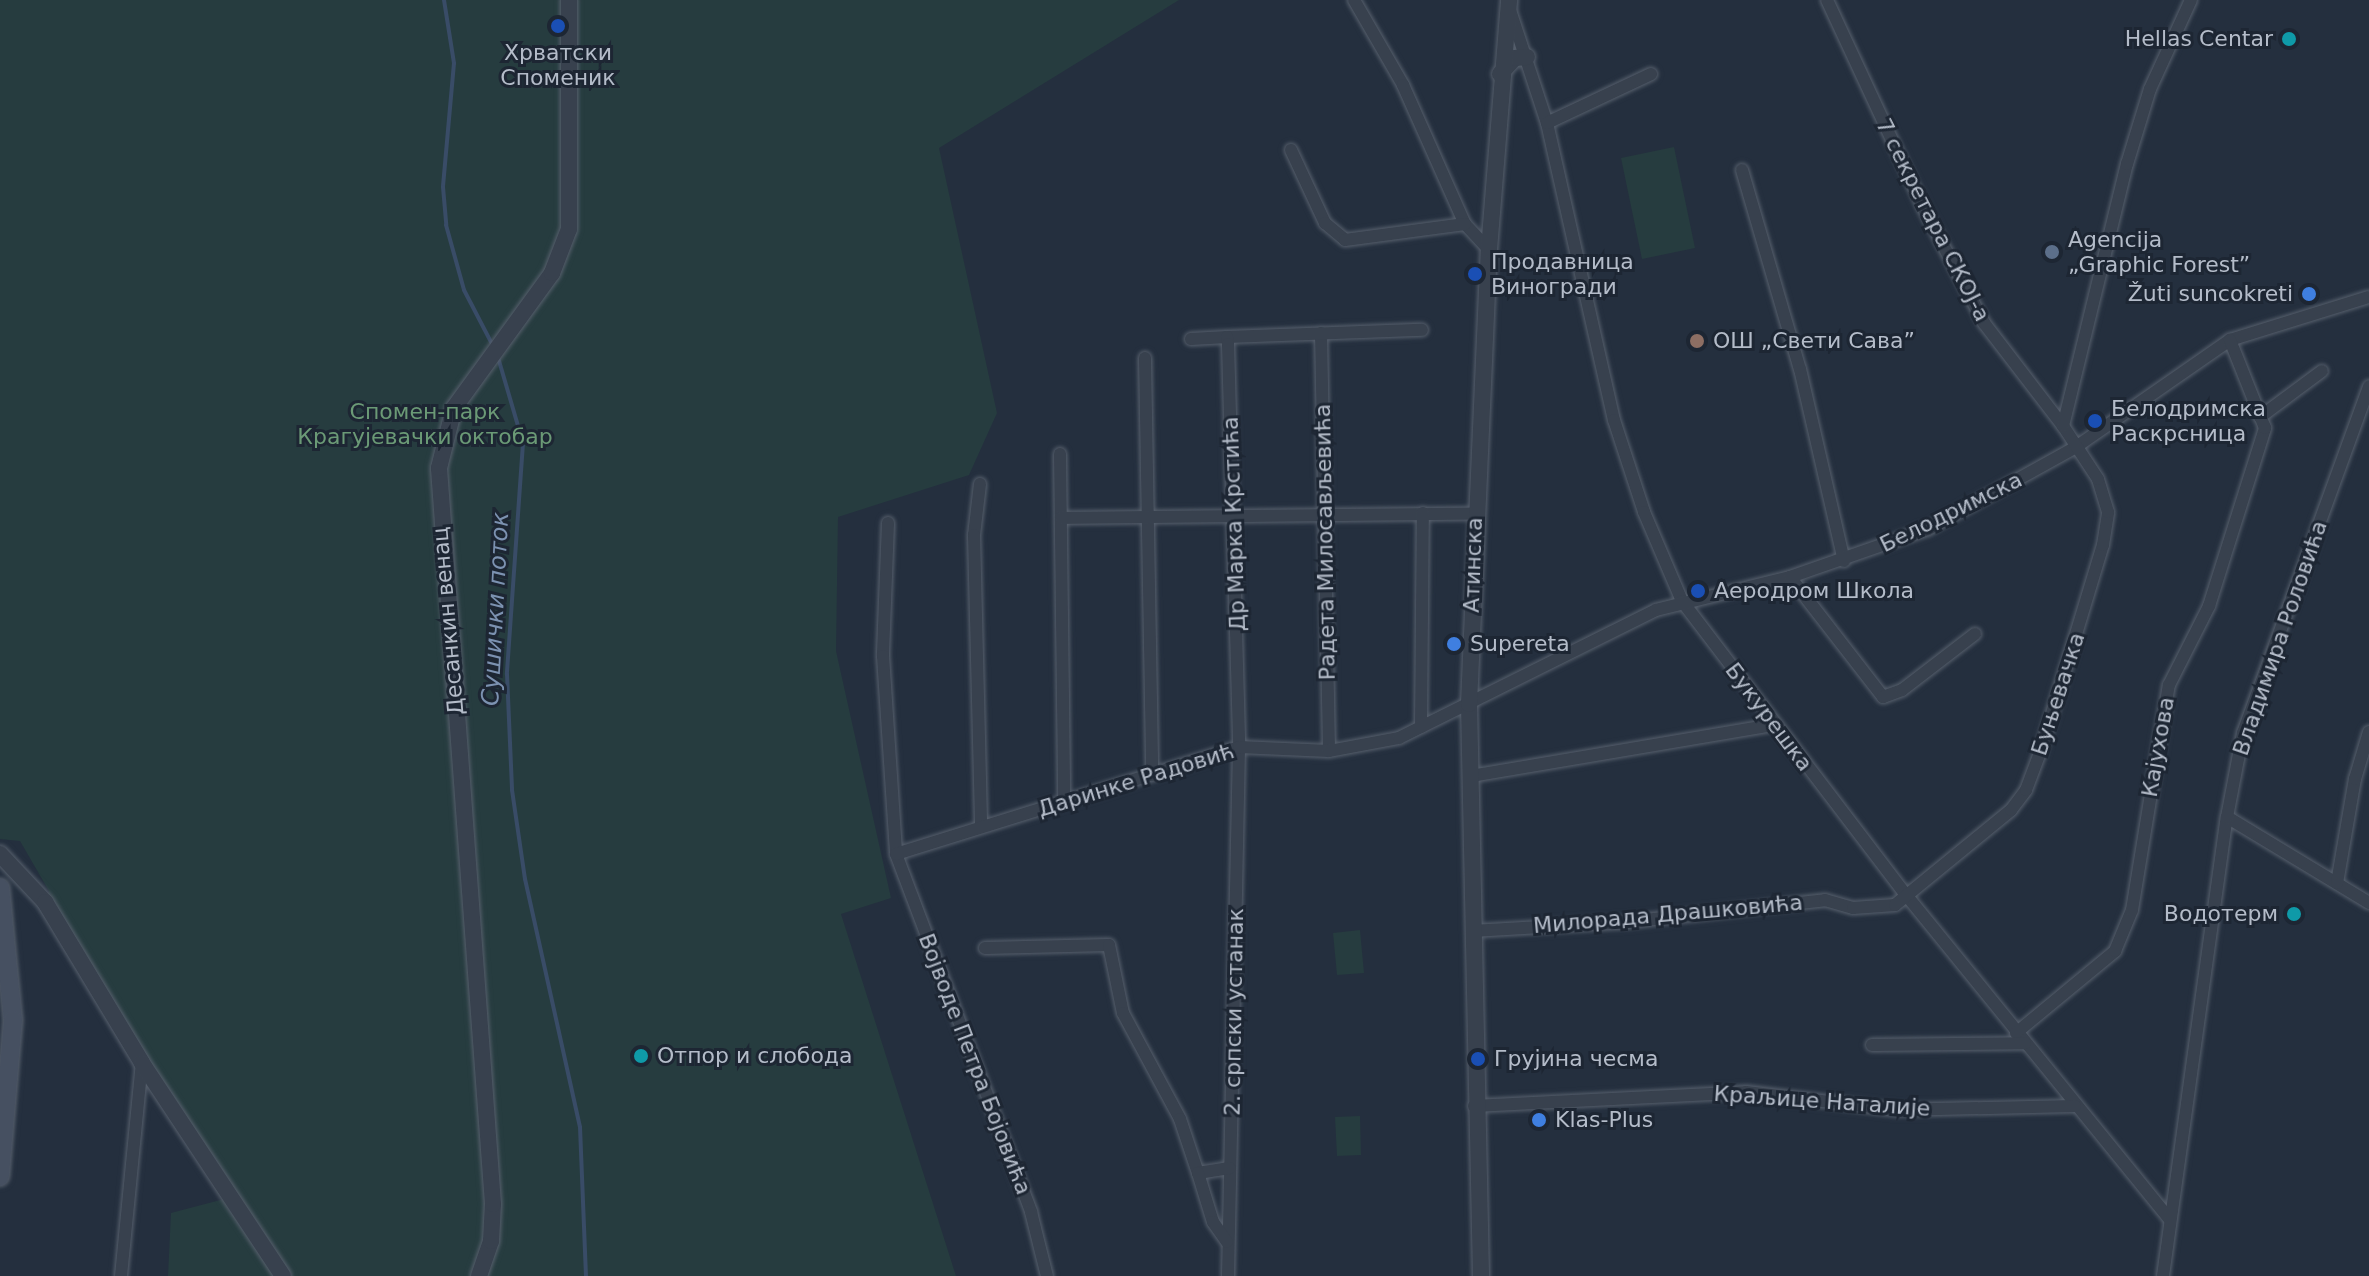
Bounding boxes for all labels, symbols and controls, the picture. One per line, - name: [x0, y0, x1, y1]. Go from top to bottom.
- marker: Хрватски Споменик: [549, 17, 567, 35]
- place label: Hellas Centar: [2125, 26, 2273, 52]
- marker: Hellas Centar: [2280, 30, 2298, 48]
- place label: Хрватски Споменик: [500, 39, 616, 90]
- street label: 7 секретара СКОЈ-а: [1870, 114, 1996, 326]
- place label: Agencija „Graphic Forest”: [2068, 226, 2250, 278]
- marker: Agencija „Graphic Forest”: [2043, 243, 2061, 261]
- place label: Продавница Виногради: [1491, 248, 1634, 300]
- marker: Продавница Виногради: [1466, 265, 1484, 283]
- place label: Žuti suncokreti: [2128, 281, 2293, 307]
- marker: Žuti suncokreti: [2300, 285, 2318, 303]
- place label: ОШ „Свети Сава”: [1713, 328, 1915, 354]
- marker: ОШ „Свети Сава”: [1688, 332, 1706, 350]
- place label: Белодримска Раскрсница: [2111, 395, 2266, 446]
- park label: Спомен-парк Крагујевачки октобар: [297, 398, 553, 450]
- street label: Радета Милосављевића: [1309, 403, 1341, 681]
- marker: Белодримска Раскрсница: [2086, 412, 2104, 430]
- street label: Др Марка Крстића: [1217, 416, 1251, 632]
- street label: Белодримска: [1876, 466, 2026, 558]
- water label: Сушички поток: [477, 511, 515, 707]
- street label: Атинска: [1458, 517, 1488, 613]
- street label: Владимира Роловића: [2227, 517, 2333, 759]
- street label: Десанкин венац: [427, 526, 469, 716]
- place label: Аеродром Школа: [1714, 578, 1914, 604]
- marker: Аеродром Школа: [1689, 582, 1707, 600]
- street label: Буњевачка: [2026, 629, 2090, 759]
- place label: Supereta: [1470, 631, 1570, 657]
- marker: Supereta: [1445, 635, 1463, 653]
- street label: Букурешка: [1720, 658, 1818, 776]
- street label: Кајухова: [2136, 695, 2180, 799]
- street label: Даринке Радовић: [1035, 738, 1237, 822]
- street label: Милорада Драшковића: [1532, 889, 1804, 939]
- place label: Водотерм: [2164, 901, 2278, 927]
- marker: Водотерм: [2285, 905, 2303, 923]
- street label: 2. српски устанак: [1219, 908, 1249, 1116]
- street label: Војводе Петра Бојовића: [913, 930, 1037, 1198]
- place label: Отпор и слобода: [657, 1043, 853, 1069]
- place label: Грујина чесма: [1494, 1046, 1658, 1072]
- marker: Отпор и слобода: [632, 1047, 650, 1065]
- marker: Грујина чесма: [1469, 1050, 1487, 1068]
- street label: Краљице Наталије: [1713, 1080, 1931, 1122]
- place label: Klas-Plus: [1555, 1107, 1653, 1133]
- marker: Klas-Plus: [1530, 1111, 1548, 1129]

